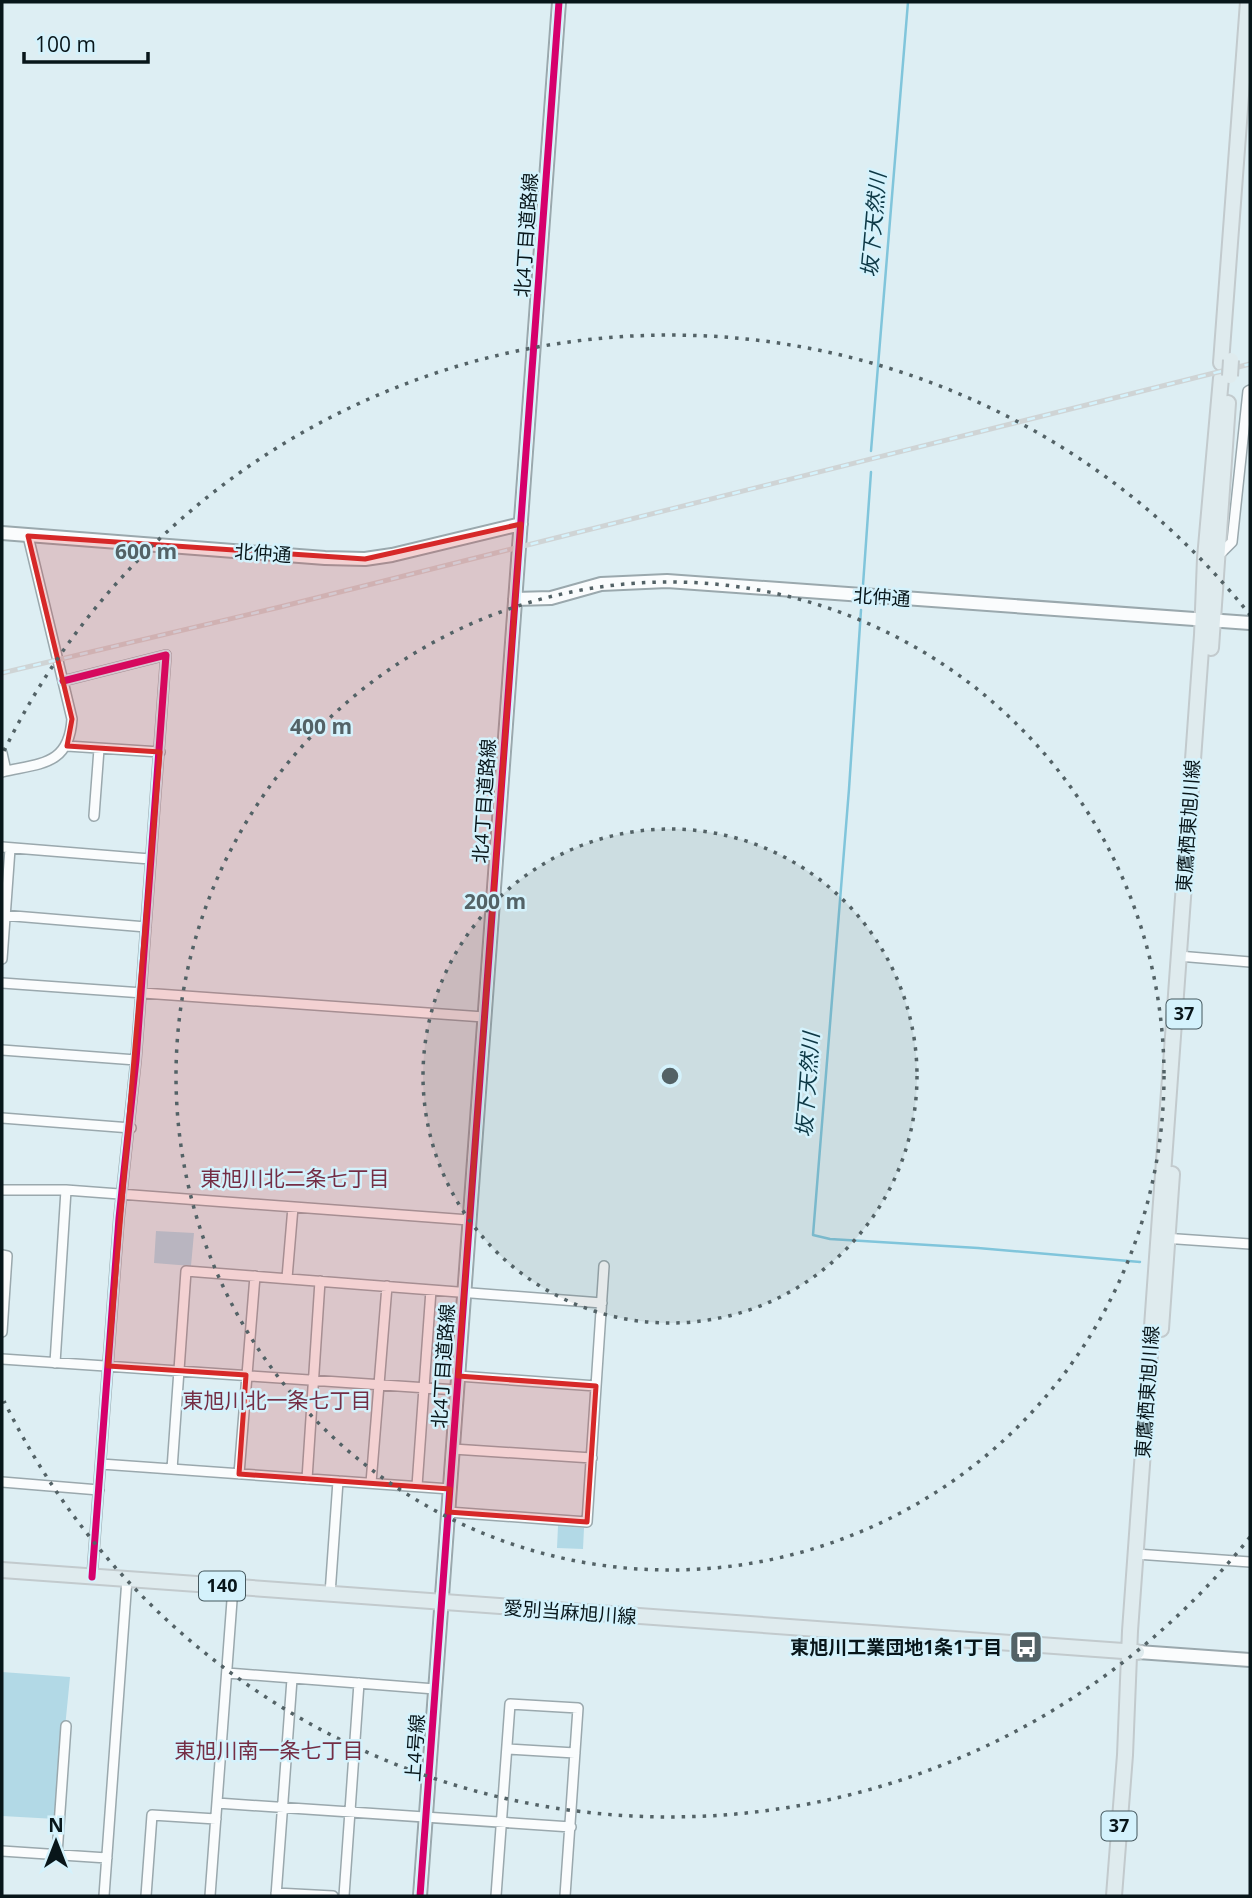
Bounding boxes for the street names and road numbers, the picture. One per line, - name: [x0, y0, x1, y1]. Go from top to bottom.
- street label: 北4丁目道路線: [509, 172, 543, 298]
- street label: 北仲通: [234, 538, 292, 568]
- street label: 北仲通: [853, 582, 911, 612]
- street label: 北4丁目道路線: [467, 738, 501, 864]
- street label: 東鷹栖東旭川線: [1170, 759, 1206, 893]
- road number: 37: [1166, 1000, 1202, 1028]
- street label: 北4丁目道路線: [426, 1303, 460, 1429]
- street label: 東鷹栖東旭川線: [1129, 1325, 1165, 1459]
- road number: 140: [199, 1572, 245, 1601]
- street label: 愛別当麻旭川線: [503, 1594, 637, 1630]
- street label: 上4号線: [400, 1713, 430, 1783]
- road number: 37: [1102, 1812, 1136, 1840]

